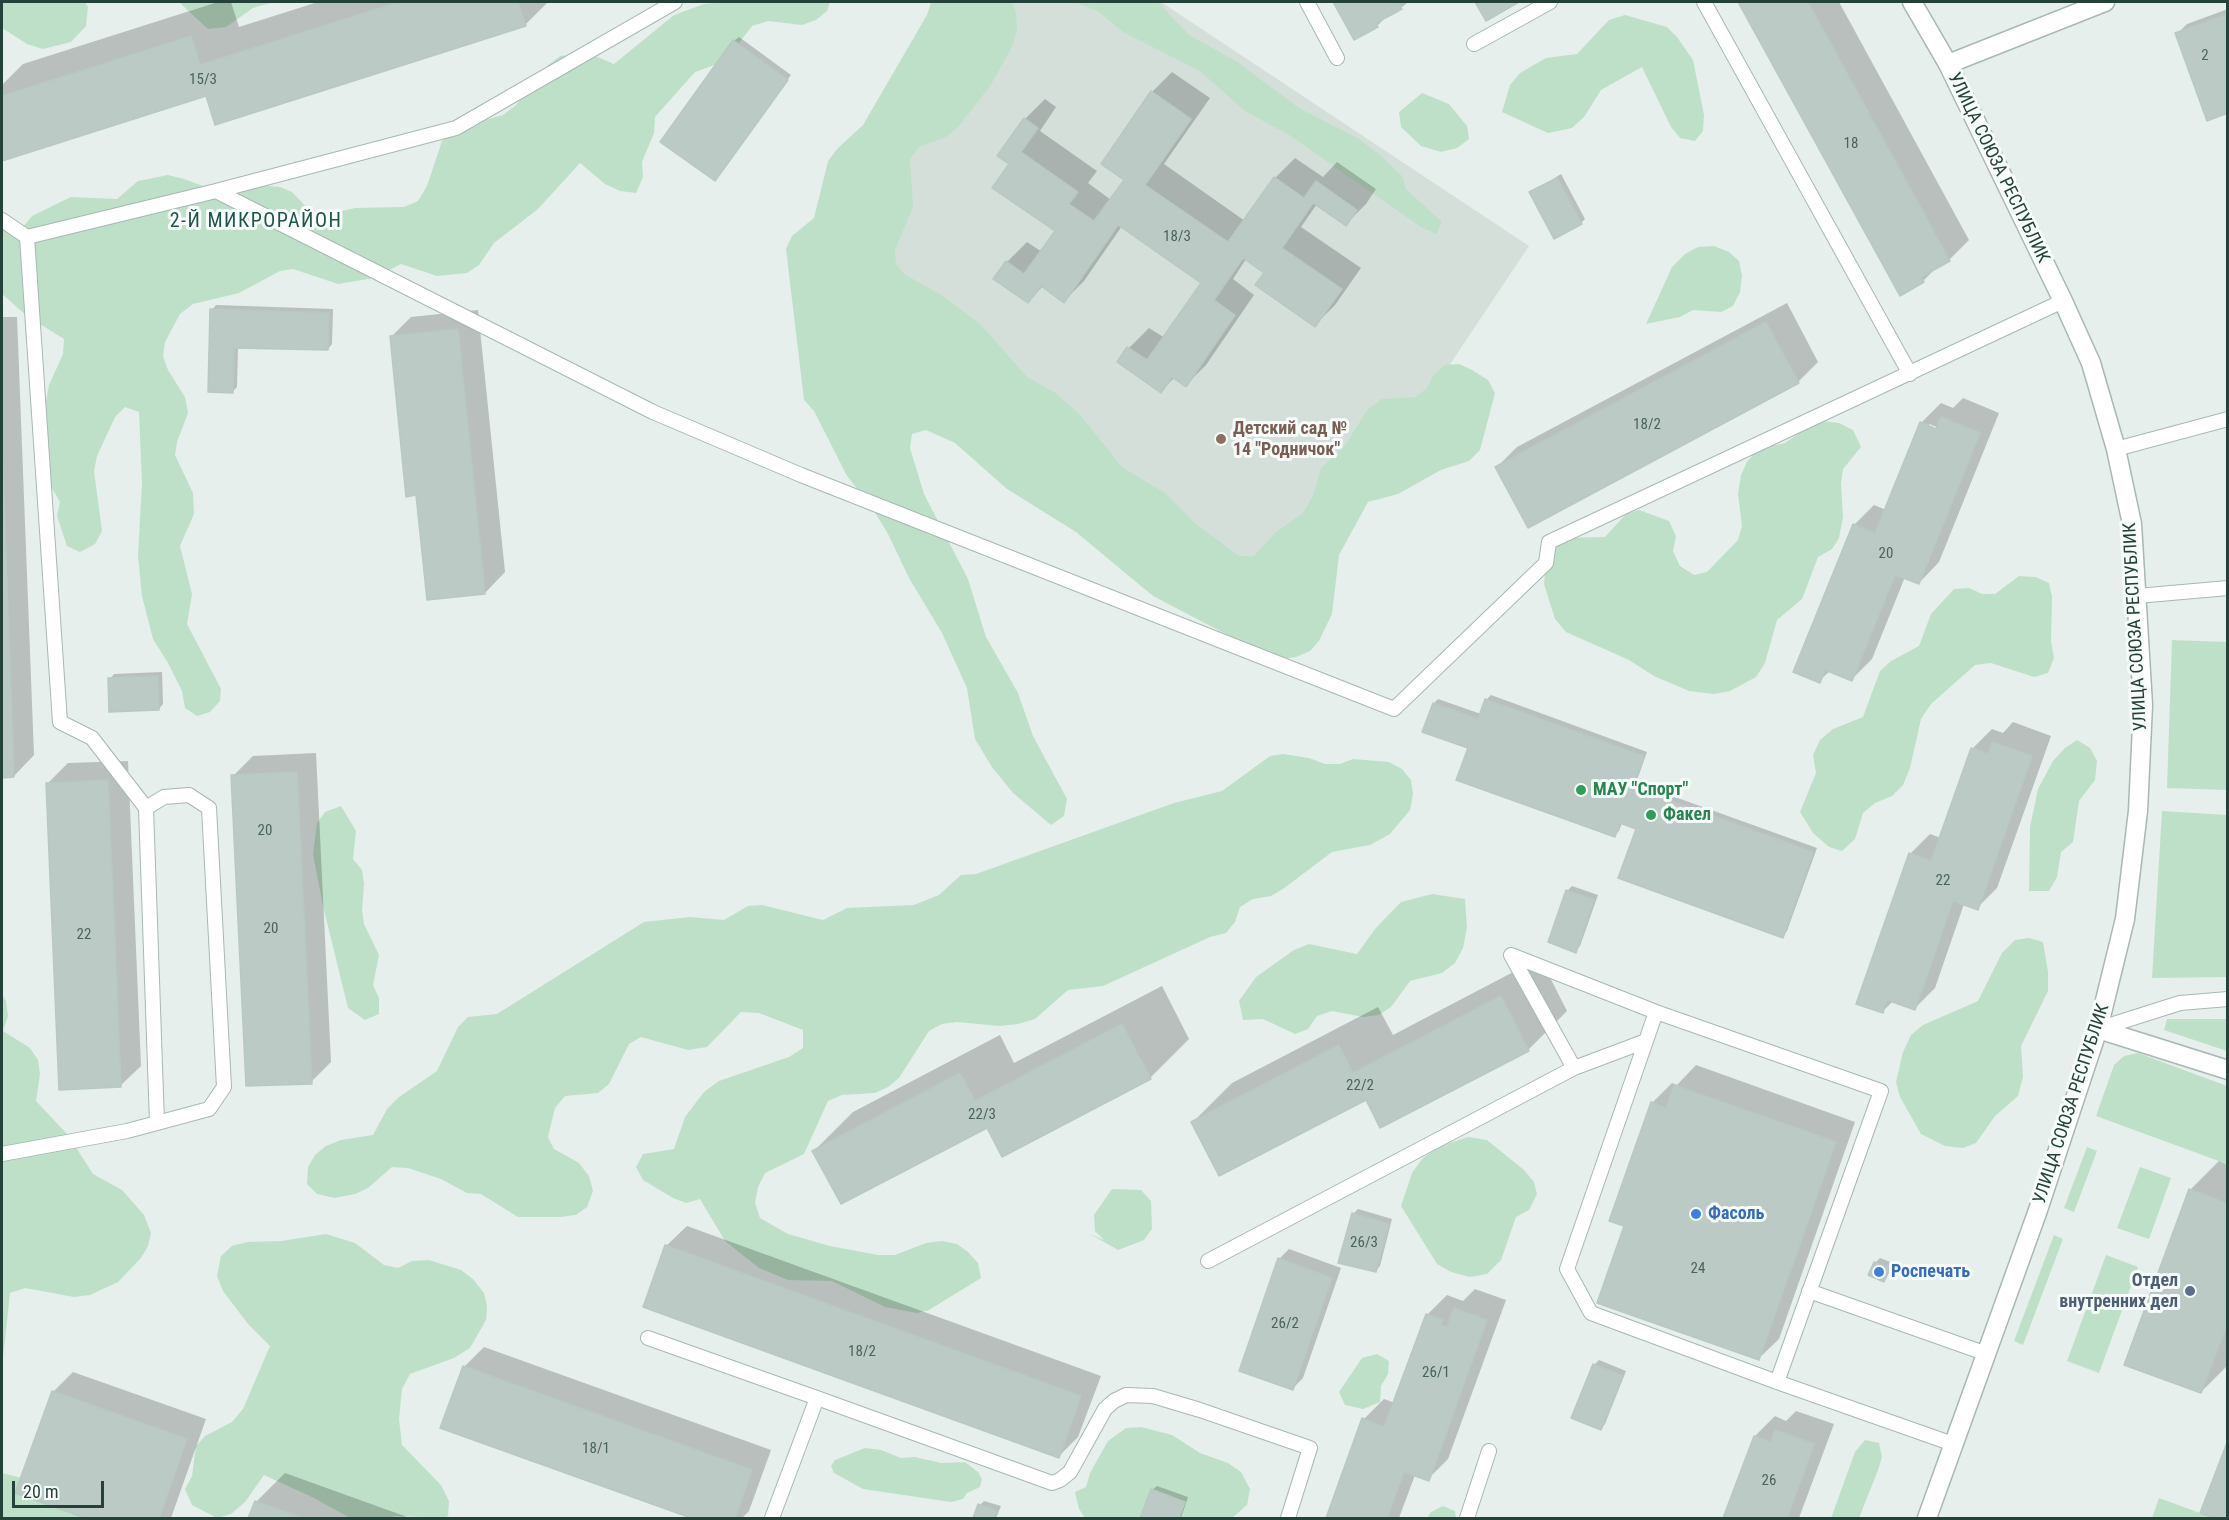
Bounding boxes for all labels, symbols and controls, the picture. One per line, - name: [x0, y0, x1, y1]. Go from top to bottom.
- house number: 2: [2201, 47, 2209, 65]
- street label: УЛИЦА СОЮЗА РЕСПУБЛИК: [1943, 69, 2053, 267]
- house number: 15/3: [189, 71, 217, 89]
- house number: 18: [1844, 135, 1858, 153]
- district label: 2-Й МИКРОРАЙОН: [170, 210, 342, 234]
- house number: 18/3: [1163, 228, 1191, 246]
- house number: 18/2: [1633, 416, 1661, 434]
- place label: Детский сад № 14 "Родничок": [1233, 418, 1347, 460]
- marker: Детский сад № 14 "Родничок": [1214, 432, 1228, 446]
- street label: УЛИЦА СОЮЗА РЕСПУБЛИК: [2120, 522, 2152, 732]
- house number: 20: [1879, 545, 1893, 563]
- place label: МАУ "Спорт": [1593, 779, 1688, 801]
- marker: МАУ "Спорт": [1574, 783, 1588, 797]
- place label: Факел: [1663, 804, 1711, 826]
- marker: Факел: [1644, 808, 1658, 822]
- house number: 20: [258, 822, 272, 840]
- house number: 22: [1936, 872, 1950, 890]
- house number: 20: [264, 920, 278, 938]
- house number: 22: [77, 926, 91, 944]
- street label: УЛИЦА СОЮЗА РЕСПУБЛИК: [2029, 1001, 2115, 1207]
- house number: 22/2: [1346, 1077, 1374, 1095]
- house number: 22/3: [968, 1106, 996, 1124]
- place label: Фасоль: [1708, 1203, 1764, 1225]
- marker: Фасоль: [1689, 1207, 1703, 1221]
- house number: 26/3: [1350, 1234, 1378, 1252]
- house number: 24: [1691, 1260, 1705, 1278]
- place label: Роспечать: [1891, 1261, 1970, 1283]
- marker: Роспечать: [1872, 1265, 1886, 1279]
- place label: Отдел внутренних дел: [2059, 1270, 2178, 1312]
- marker: Отдел внутренних дел: [2183, 1284, 2197, 1298]
- house number: 26/2: [1271, 1315, 1299, 1333]
- house number: 18/2: [848, 1343, 876, 1361]
- house number: 26/1: [1422, 1364, 1450, 1382]
- house number: 18/1: [582, 1440, 610, 1458]
- scale bar: [15, 1469, 106, 1507]
- house number: 26: [1762, 1472, 1776, 1490]
- text: 20 m: [23, 1481, 58, 1502]

